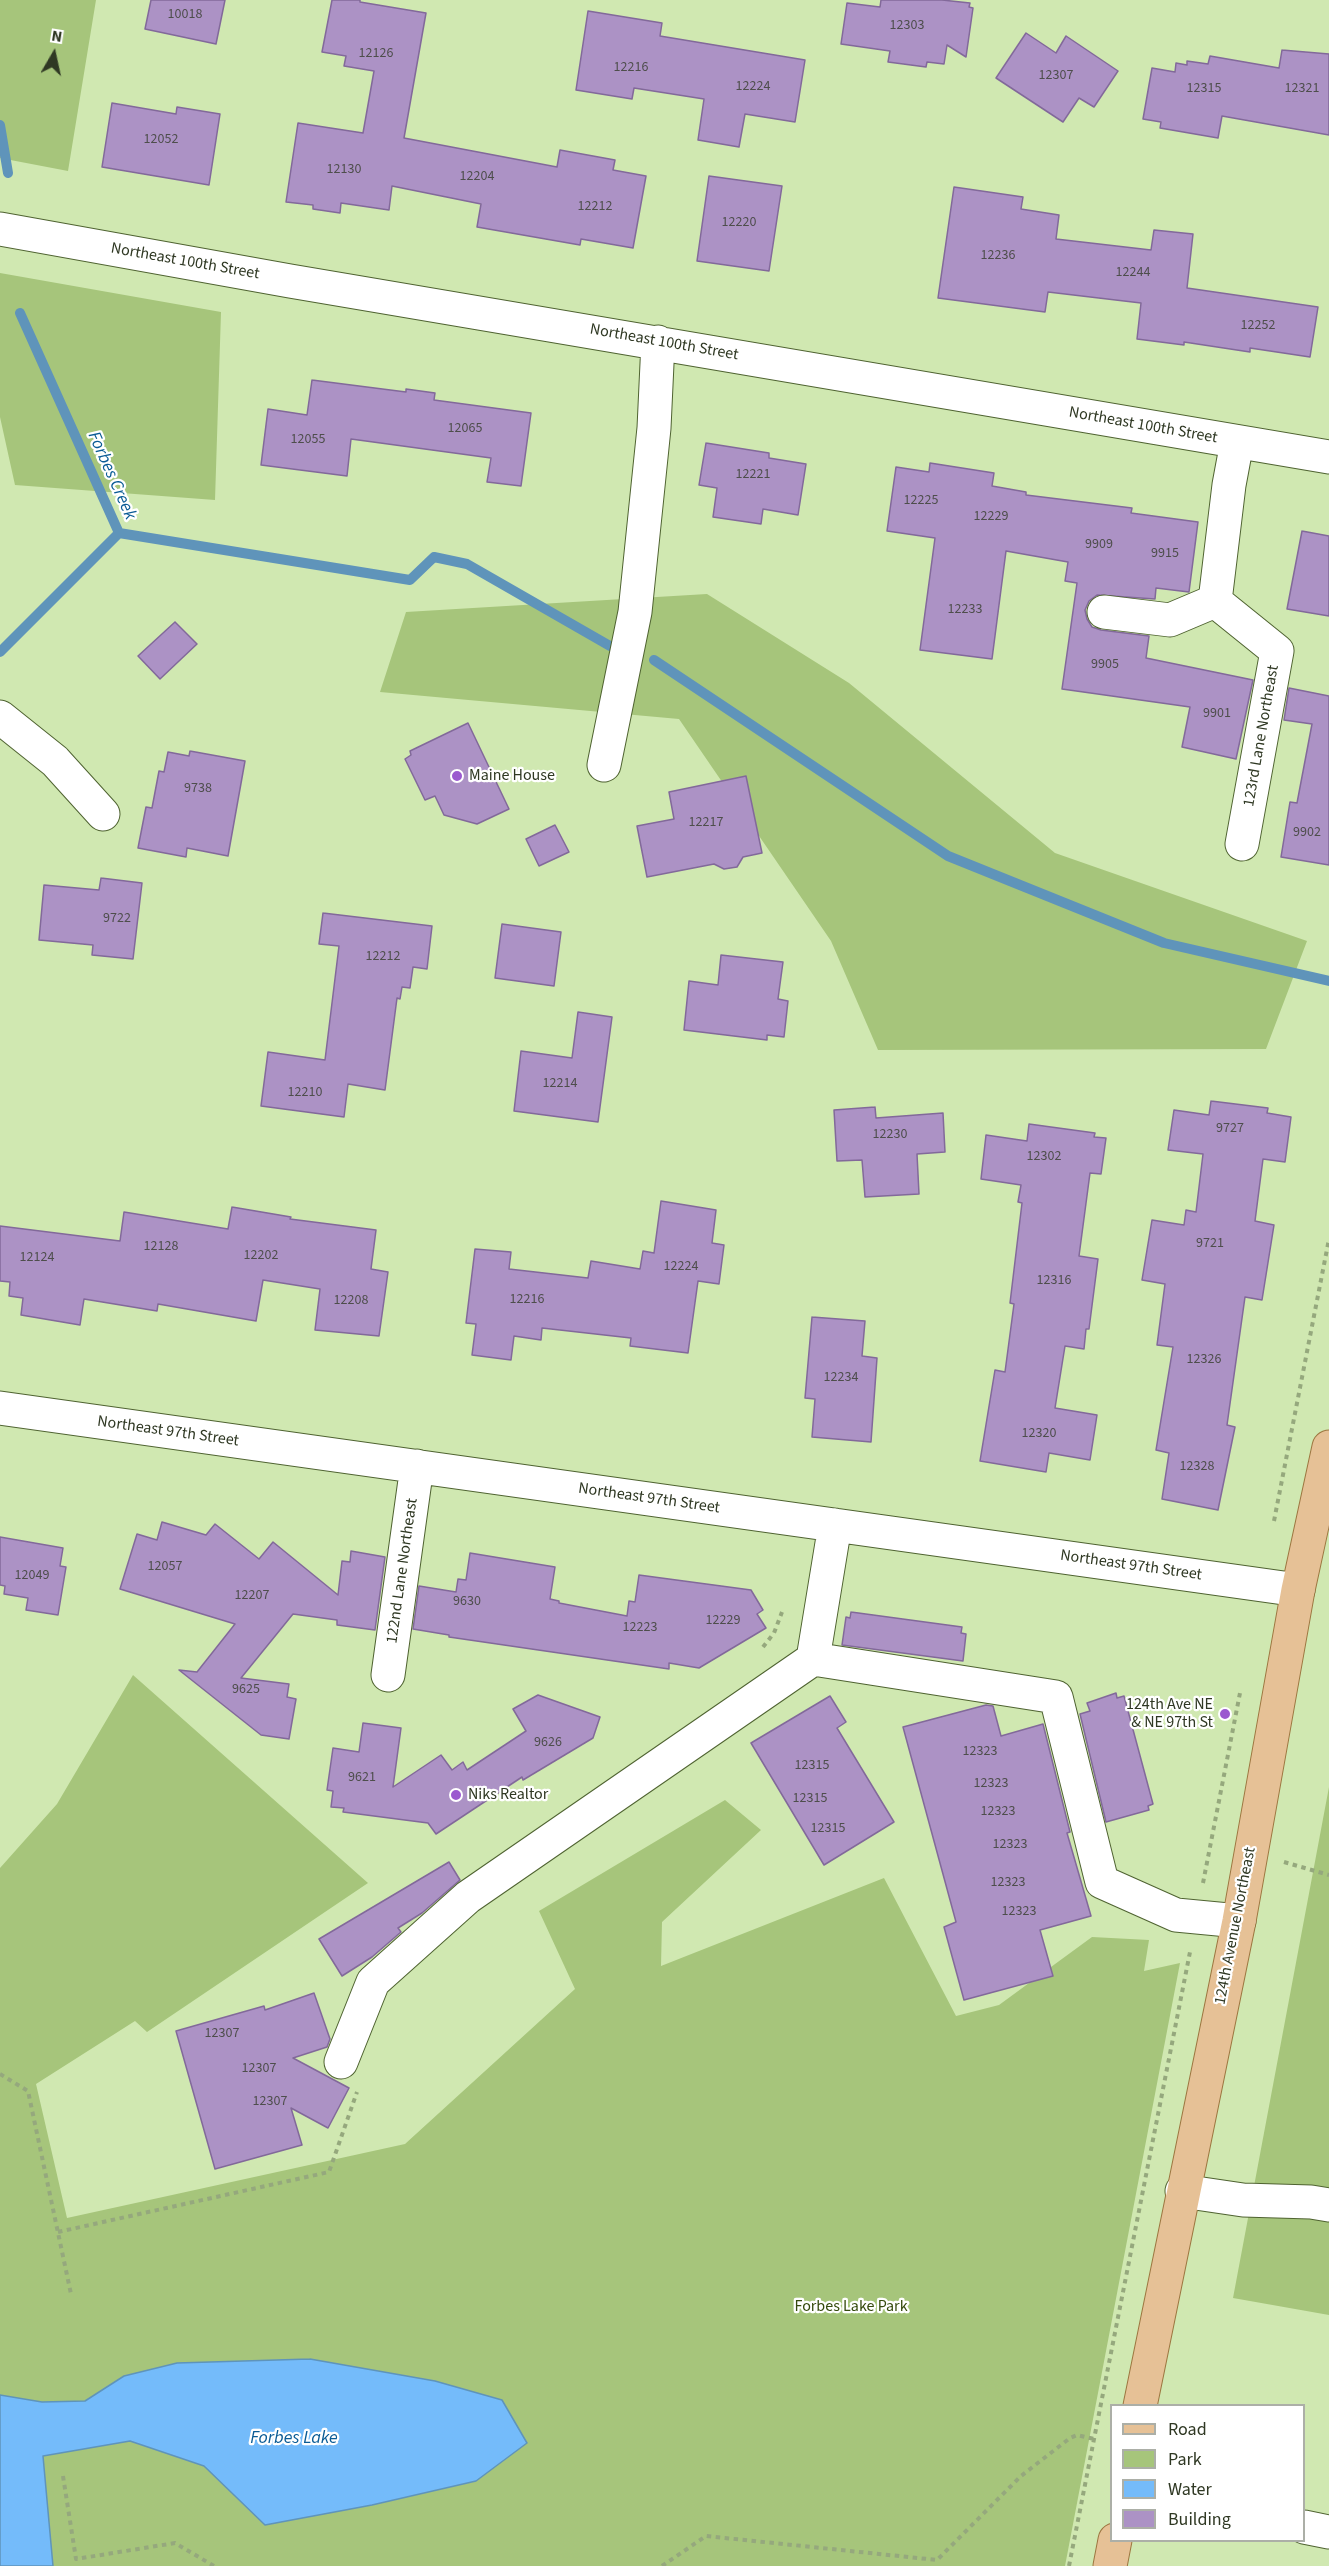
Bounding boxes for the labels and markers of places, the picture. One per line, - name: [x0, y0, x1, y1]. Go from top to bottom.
- place label: Maine House: [469, 766, 555, 786]
- marker: Maine House: [450, 769, 464, 783]
- place label: 124th Ave NE & NE 97th St: [1126, 1695, 1213, 1733]
- marker: 124th Ave NE & NE 97th St: [1218, 1707, 1232, 1721]
- place label: Niks Realtor: [468, 1785, 548, 1805]
- marker: Niks Realtor: [449, 1788, 463, 1802]

